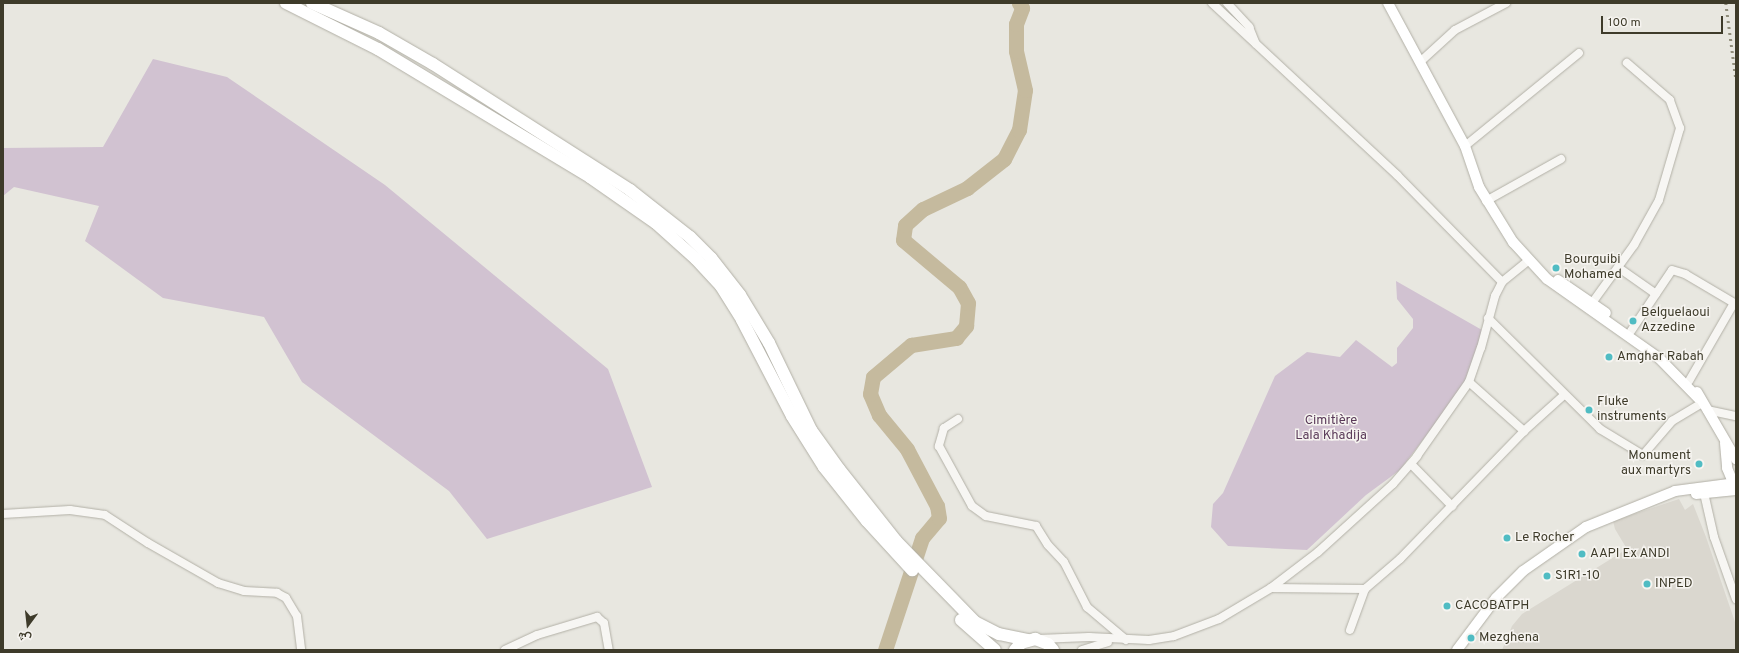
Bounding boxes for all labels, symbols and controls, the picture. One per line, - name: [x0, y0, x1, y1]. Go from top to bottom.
- scale bar: [1603, 8, 1725, 34]
- text: 100 m: [1608, 15, 1641, 31]
- place label: Bourguibi Mohamed: [1564, 253, 1622, 284]
- marker: Bourguibi Mohamed: [1551, 263, 1561, 273]
- place label: Belguelaoui Azzedine: [1641, 306, 1710, 337]
- marker: Belguelaoui Azzedine: [1628, 316, 1638, 326]
- place label: Amghar Rabah: [1617, 349, 1704, 365]
- marker: Amghar Rabah: [1604, 352, 1614, 362]
- place label: Fluke instruments: [1597, 395, 1667, 426]
- marker: Fluke instruments: [1584, 405, 1594, 415]
- park label: Cimitière Lala Khadija: [1295, 414, 1367, 445]
- place label: Monument aux martyrs: [1621, 449, 1691, 480]
- marker: Monument aux martyrs: [1694, 459, 1704, 469]
- place label: Le Rocher: [1515, 530, 1574, 546]
- marker: Le Rocher: [1502, 533, 1512, 543]
- place label: AAPI Ex ANDI: [1590, 546, 1670, 562]
- marker: AAPI Ex ANDI: [1577, 549, 1587, 559]
- place label: S1R1-10: [1555, 568, 1600, 584]
- marker: S1R1-10: [1542, 571, 1552, 581]
- place label: INPED: [1655, 576, 1693, 592]
- marker: INPED: [1642, 579, 1652, 589]
- place label: CACOBATPH: [1455, 598, 1529, 614]
- marker: CACOBATPH: [1442, 601, 1452, 611]
- north arrow: [8, 605, 48, 645]
- text: ش: [17, 628, 33, 645]
- place label: Mezghena: [1479, 630, 1539, 646]
- marker: Mezghena: [1466, 633, 1476, 643]

